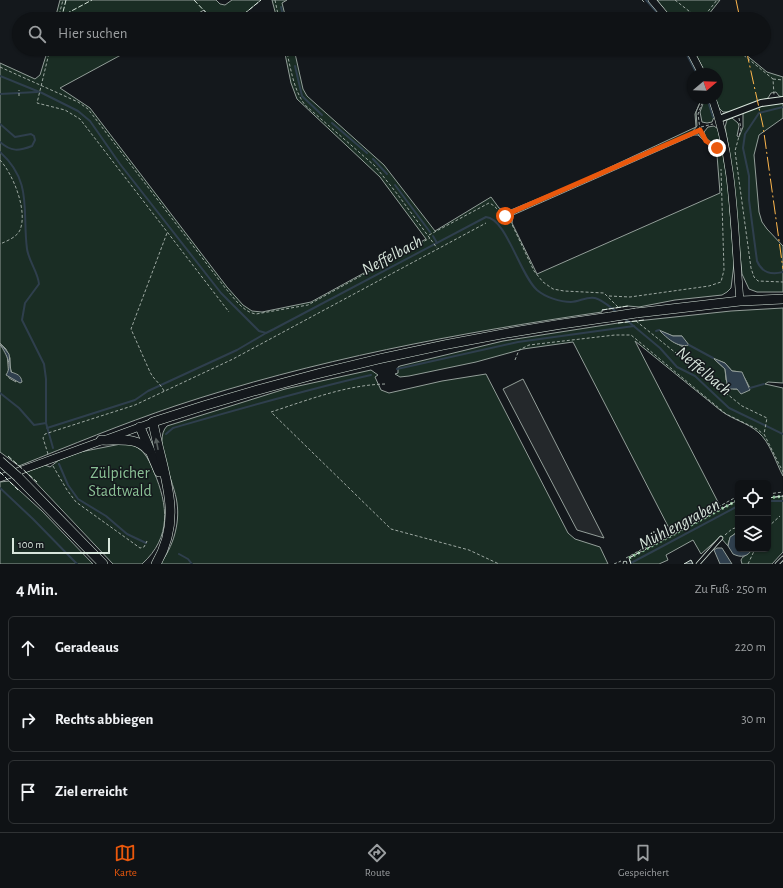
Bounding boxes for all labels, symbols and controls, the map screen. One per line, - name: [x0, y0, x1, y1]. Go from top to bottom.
- search box: [12, 12, 771, 56]
- icon: search: [26, 23, 48, 45]
- text: Hier suchen: [58, 26, 128, 41]
- north arrow: [687, 68, 723, 104]
- route end: [708, 139, 726, 157]
- route start: [496, 207, 514, 225]
- water label: Neffelbach: [359, 232, 425, 278]
- water label: Neffelbach: [673, 343, 735, 399]
- one-way arrow: [154, 438, 160, 450]
- park label: Zülpicher Stadtwald: [88, 465, 152, 499]
- map controls: [735, 480, 771, 552]
- button: locate: [735, 480, 771, 516]
- water label: Mühlengraben: [636, 496, 722, 552]
- button: layers: [735, 516, 771, 552]
- scale bar: [12, 536, 110, 555]
- text: 100 m: [18, 539, 44, 550]
- text: 4 Min.: [16, 581, 58, 598]
- text: Zu Fuß · 250 m: [695, 583, 767, 596]
- icon: ahead: [17, 637, 39, 659]
- text: Geradeaus: [55, 640, 119, 655]
- text: 220 m: [735, 641, 766, 654]
- icon: right: [17, 709, 39, 731]
- text: Rechts abbiegen: [55, 712, 153, 727]
- text: 30 m: [741, 713, 766, 726]
- icon: arrive: [17, 781, 39, 803]
- text: Ziel erreicht: [55, 784, 128, 799]
- tab: Karte: [114, 842, 137, 879]
- tab: Route: [365, 842, 390, 879]
- tab: Gespeichert: [618, 842, 669, 879]

